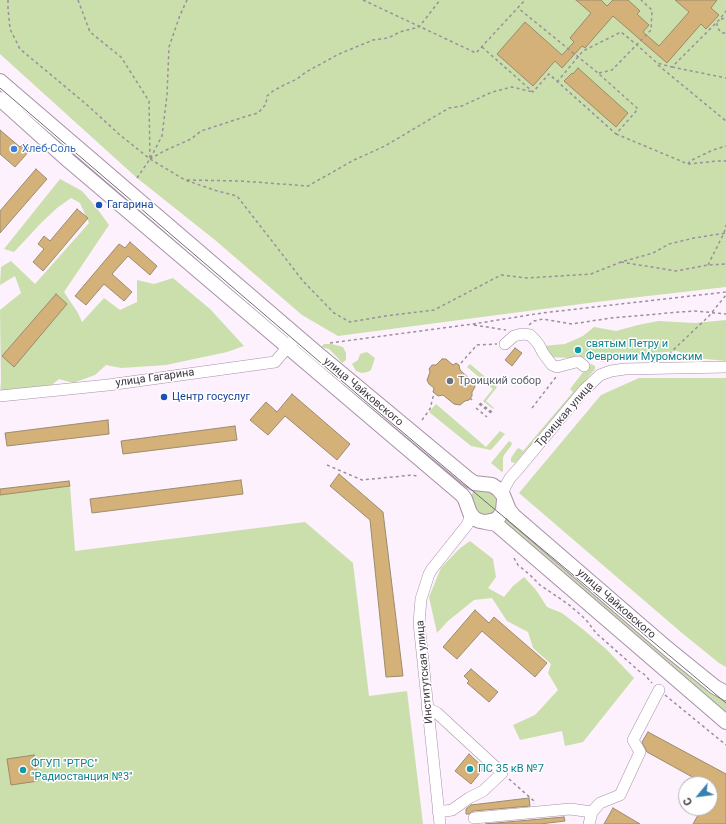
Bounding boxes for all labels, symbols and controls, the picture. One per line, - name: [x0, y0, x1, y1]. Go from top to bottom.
- place label: Хлеб-Соль: [22, 142, 76, 156]
- marker: Хлеб-Соль: [9, 144, 19, 154]
- place label: Гагарина: [107, 198, 153, 212]
- marker: Гагарина: [94, 200, 104, 210]
- place label: святым Петру и Февронии Муромским: [586, 337, 702, 363]
- marker: святым Петру и Февронии Муромским: [573, 345, 583, 355]
- street label: улица Чайковского: [321, 355, 405, 429]
- street label: улица Гагарина: [115, 366, 195, 390]
- place label: Троицкий собор: [458, 374, 541, 388]
- marker: Троицкий собор: [445, 376, 455, 386]
- street label: Троицкая улица: [533, 380, 597, 450]
- place label: Центр госуслуг: [172, 390, 250, 404]
- marker: Центр госуслуг: [159, 392, 169, 402]
- street label: улица Чайковского: [574, 566, 658, 642]
- street label: Институтская улица: [414, 620, 436, 724]
- place label: ФГУП "РТРС" "Радиостанция №3": [31, 757, 133, 783]
- place label: ПС 35 кВ №7: [478, 762, 544, 776]
- marker: ПС 35 кВ №7: [465, 764, 475, 774]
- marker: ФГУП "РТРС" "Радиостанция №3": [18, 765, 28, 775]
- north arrow: [678, 776, 718, 816]
- text: С: [681, 795, 695, 808]

